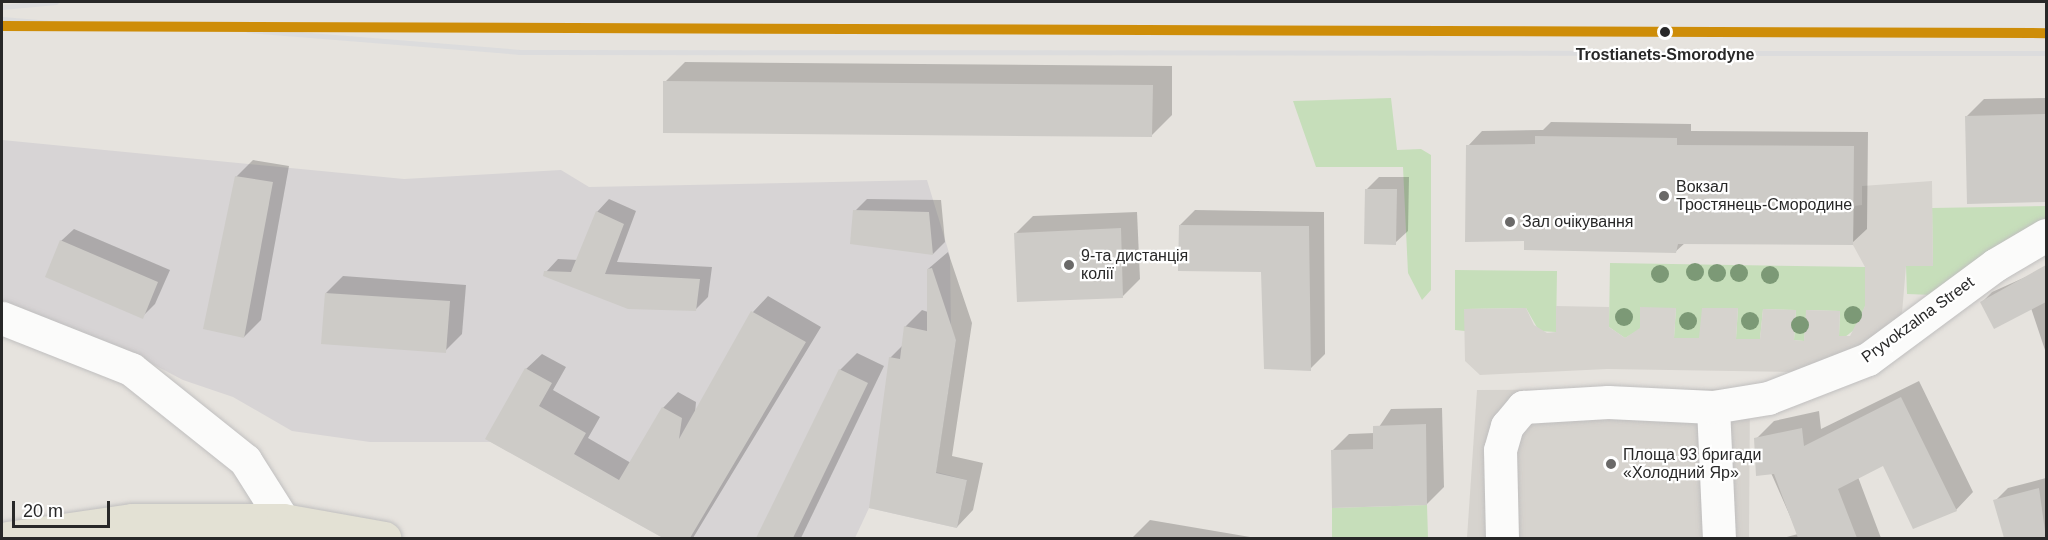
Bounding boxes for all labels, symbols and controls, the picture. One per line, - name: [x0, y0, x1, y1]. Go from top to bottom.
- marker: Trostianets-Smorodyne: [1654, 21, 1676, 43]
- place label: Trostianets-Smorodyne: [1576, 45, 1754, 65]
- place label: Вокзал Тростянець-Смородине: [1676, 177, 1852, 215]
- marker: Вокзал Тростянець-Смородине: [1657, 189, 1671, 203]
- place label: Зал очікування: [1522, 212, 1634, 232]
- marker: Зал очікування: [1503, 215, 1517, 229]
- place label: 9-та дистанція колії: [1081, 246, 1188, 284]
- marker: 9-та дистанція колії: [1062, 258, 1076, 272]
- street label: Pryvokzalna Street: [1858, 273, 1978, 367]
- place label: Площа 93 бригади «Холодний Яр»: [1623, 445, 1761, 483]
- marker: Площа 93 бригади «Холодний Яр»: [1604, 457, 1618, 471]
- scale bar: [15, 489, 112, 527]
- text: 20 m: [23, 501, 63, 521]

